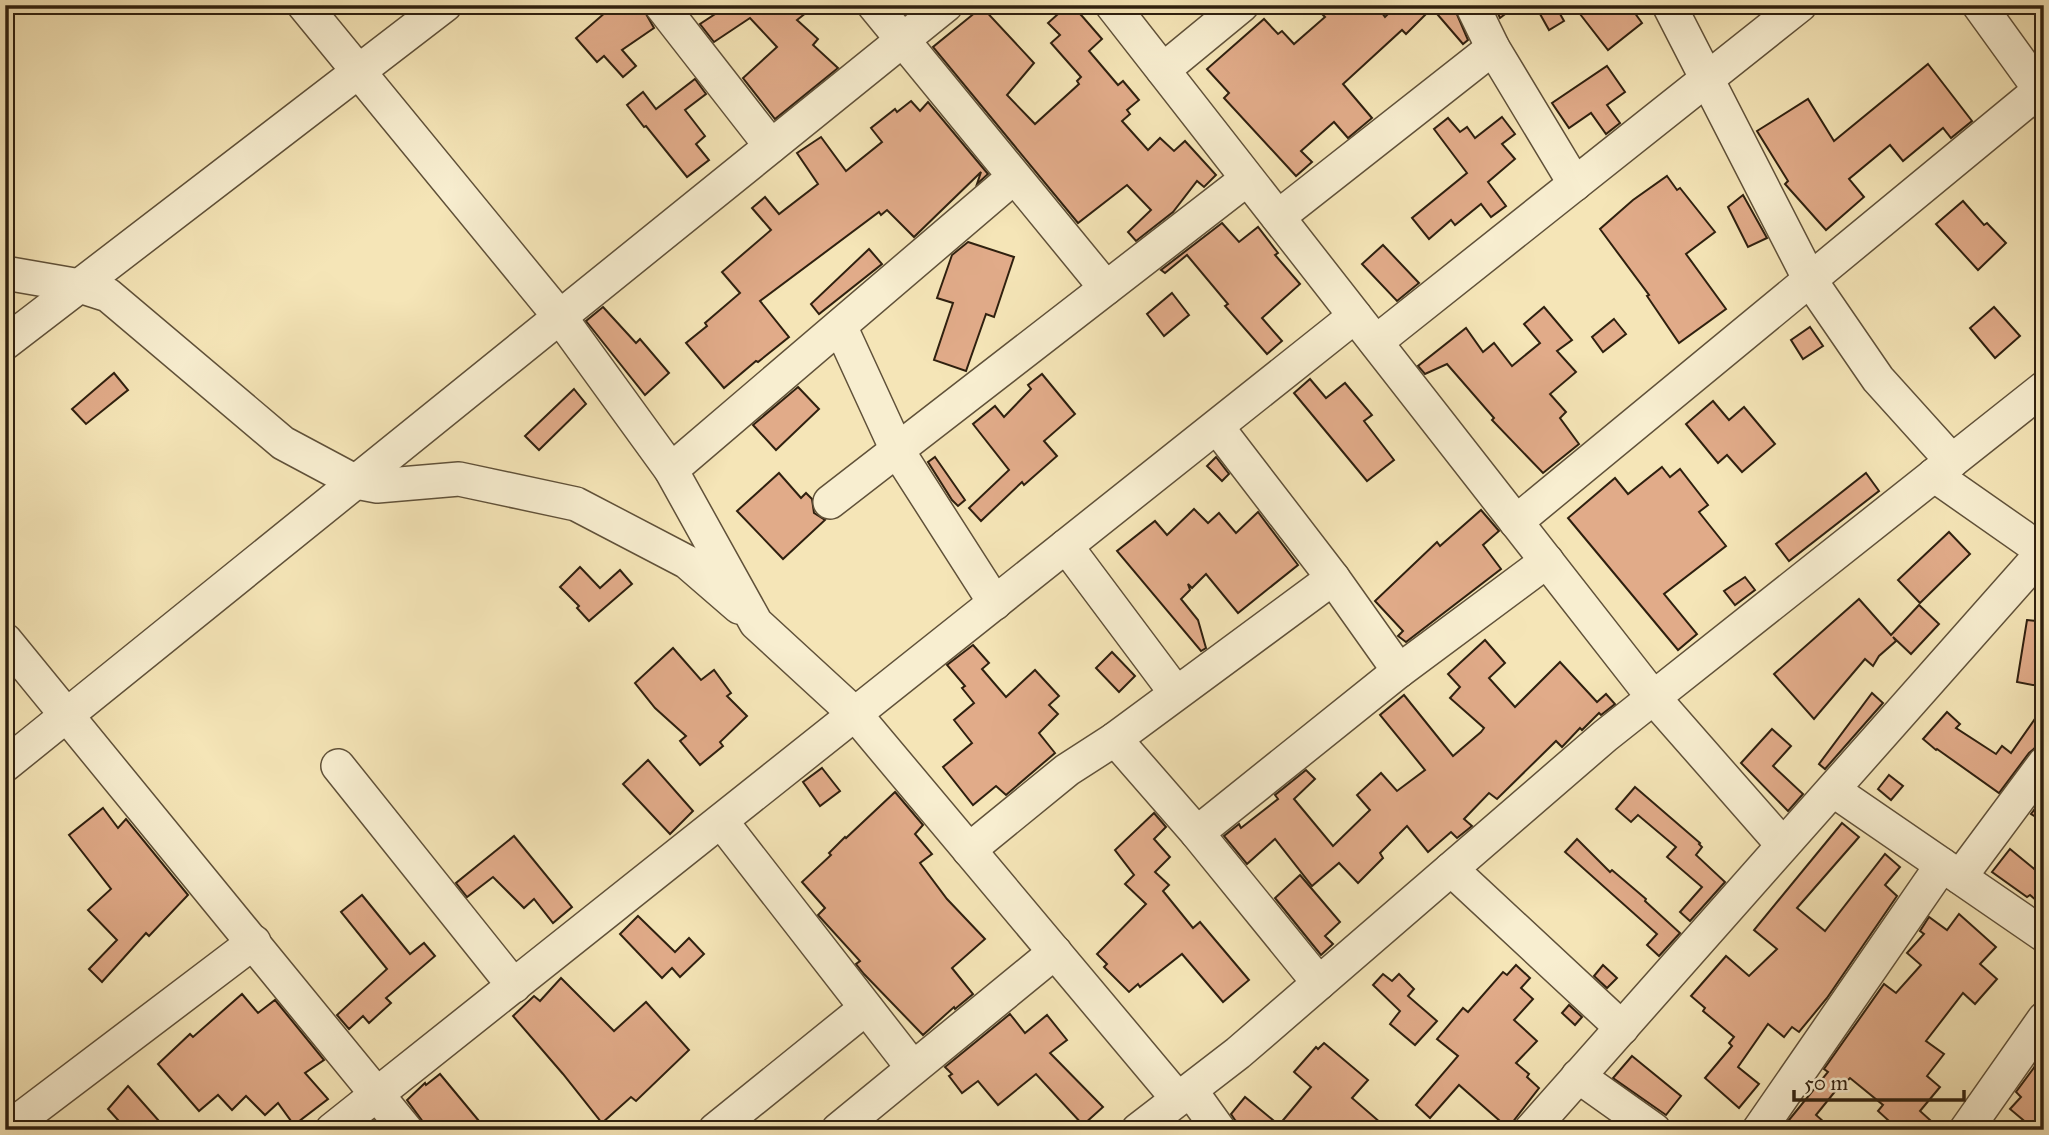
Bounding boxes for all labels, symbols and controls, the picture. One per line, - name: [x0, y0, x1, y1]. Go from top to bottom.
- scale bar: [1794, 1058, 1963, 1102]
- text: 50 m: [1804, 1070, 1849, 1096]

